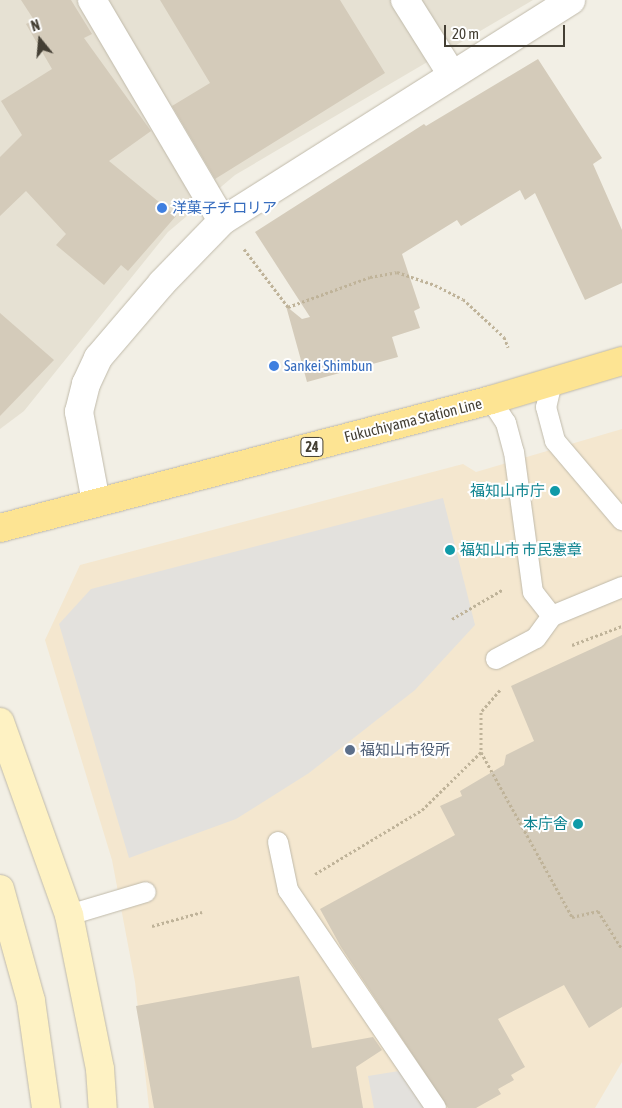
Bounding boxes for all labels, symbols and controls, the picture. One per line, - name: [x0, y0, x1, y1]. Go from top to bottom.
- north arrow: [15, 15, 65, 65]
- scale bar: [447, 15, 568, 47]
- text: N: [29, 17, 42, 35]
- text: 20 m: [452, 25, 479, 42]
- place label: 洋菓子チロリア: [172, 199, 277, 217]
- marker: 洋菓子チロリア: [156, 202, 168, 214]
- place label: Sankei Shimbun: [284, 357, 373, 375]
- marker: Sankei Shimbun: [268, 360, 280, 372]
- street label: Fukuchiyama Station Line: [342, 394, 484, 446]
- road number: 24: [300, 436, 324, 458]
- place label: 福知山市庁: [470, 482, 545, 500]
- marker: 福知山市庁: [549, 485, 561, 497]
- place label: 福知山市 市民憲章: [460, 541, 582, 559]
- marker: 福知山市 市民憲章: [444, 544, 456, 556]
- place label: 福知山市役所: [360, 741, 450, 759]
- marker: 福知山市役所: [344, 744, 356, 756]
- place label: 本庁舎: [523, 815, 568, 833]
- marker: 本庁舎: [572, 818, 584, 830]

